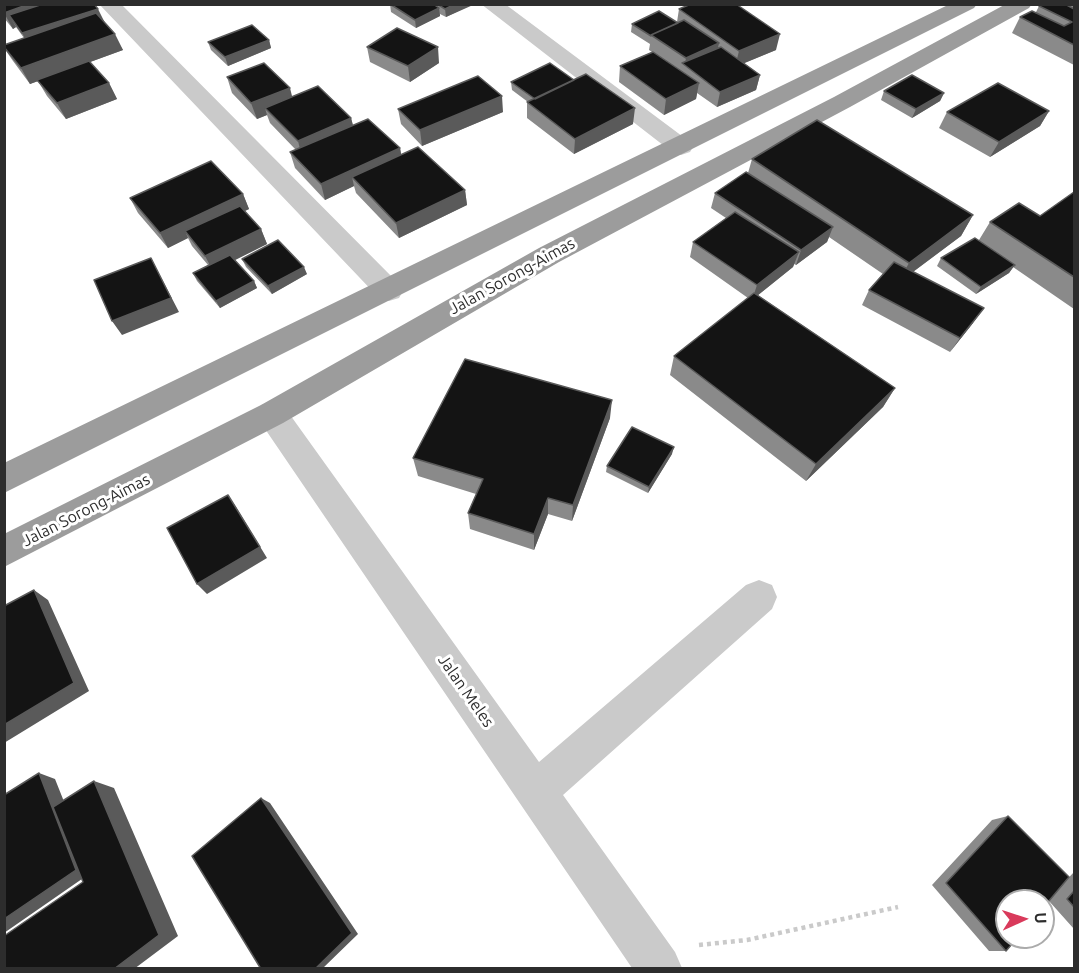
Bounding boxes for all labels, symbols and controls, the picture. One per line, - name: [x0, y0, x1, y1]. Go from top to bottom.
- street label: Jalan Sorong-Aimas: [446, 233, 578, 319]
- street label: Jalan Sorong-Aimas: [19, 470, 153, 550]
- street label: Jalan Meles: [434, 651, 498, 731]
- north arrow: [995, 889, 1055, 949]
- text: U: [1032, 912, 1050, 924]

